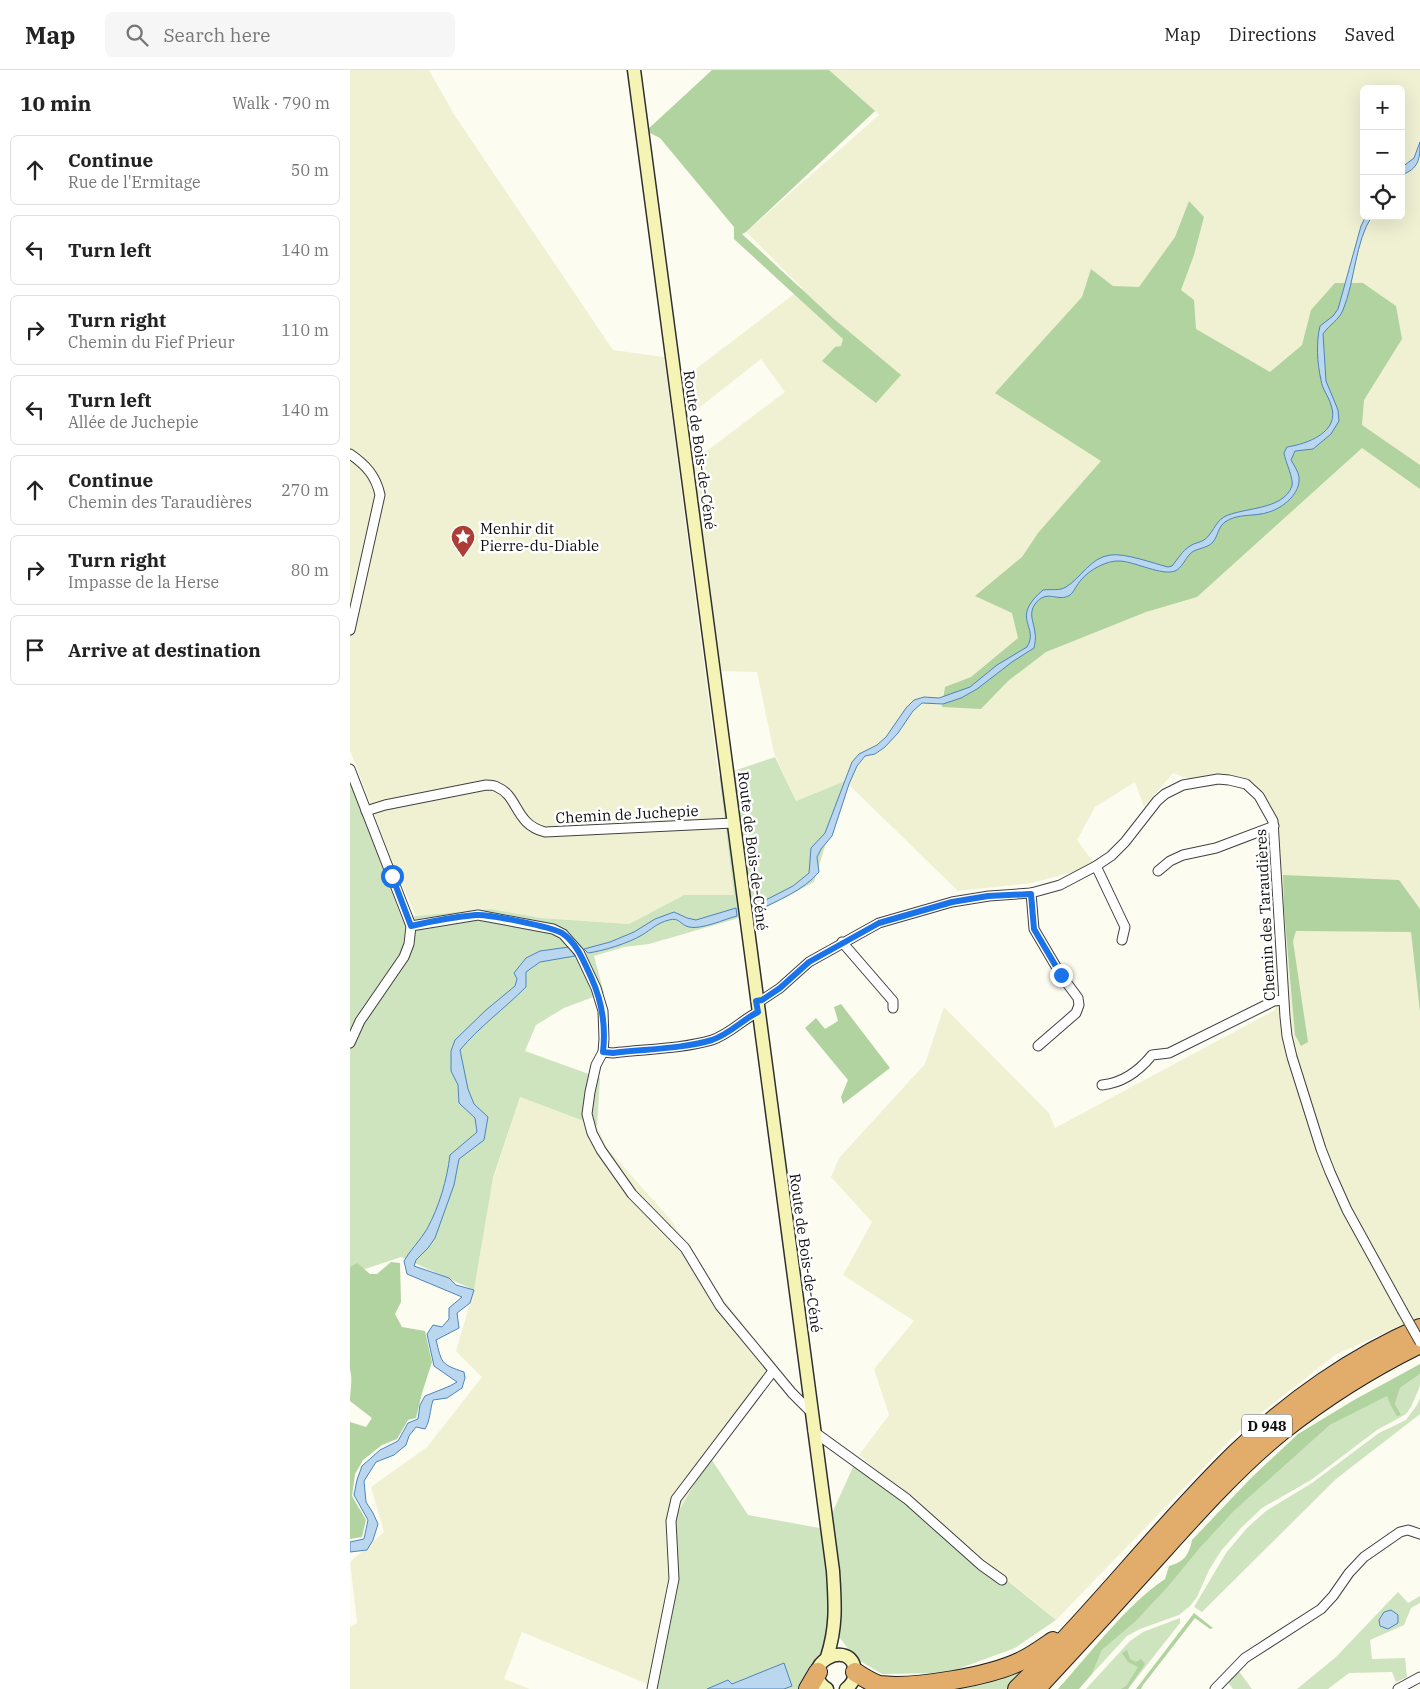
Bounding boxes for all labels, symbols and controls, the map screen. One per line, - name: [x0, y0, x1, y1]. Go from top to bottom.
- search box: [105, 12, 455, 57]
- text: Map: [25, 19, 75, 51]
- icon: search: [123, 21, 151, 49]
- text: Search here: [163, 23, 270, 47]
- text: Map: [1164, 23, 1201, 46]
- text: Directions: [1229, 23, 1317, 46]
- text: Saved: [1345, 23, 1395, 46]
- map controls: [1360, 85, 1405, 220]
- button: +: [1360, 85, 1405, 130]
- text: 10 min: [20, 89, 91, 117]
- text: Walk · 790 m: [232, 93, 330, 113]
- button: −: [1360, 130, 1405, 175]
- text: Continue: [68, 148, 153, 172]
- icon: ahead: [21, 156, 49, 184]
- text: 50 m: [291, 160, 329, 180]
- text: Rue de l'Ermitage: [68, 172, 201, 192]
- button: locate: [1360, 175, 1405, 220]
- icon: left: [21, 236, 49, 264]
- text: Turn left: [68, 238, 151, 262]
- text: 140 m: [281, 240, 329, 260]
- text: Turn right: [68, 308, 166, 332]
- icon: right: [21, 316, 49, 344]
- text: 110 m: [281, 320, 329, 340]
- text: Chemin du Fief Prieur: [68, 332, 234, 352]
- street label: Route de Bois-de-Céné: [679, 369, 721, 531]
- text: Turn left: [68, 388, 151, 412]
- icon: left: [21, 396, 49, 424]
- text: 140 m: [281, 400, 329, 420]
- text: Allée de Juchepie: [68, 412, 199, 432]
- text: Continue: [68, 468, 153, 492]
- icon: ahead: [21, 476, 49, 504]
- text: 270 m: [281, 480, 329, 500]
- text: Chemin des Taraudières: [68, 492, 252, 512]
- place label: Menhir dit Pierre-du-Diable: [480, 519, 599, 555]
- place icon: Menhir dit Pierre-du-Diable: [450, 524, 476, 558]
- text: Turn right: [68, 548, 166, 572]
- icon: right: [21, 556, 49, 584]
- text: 80 m: [291, 560, 329, 580]
- text: Impasse de la Herse: [68, 572, 219, 592]
- icon: arrive: [21, 636, 49, 664]
- text: Arrive at destination: [68, 638, 261, 662]
- street label: Route de Bois-de-Céné: [734, 770, 772, 932]
- street label: Chemin de Juchepie: [555, 801, 699, 827]
- street label: Chemin des Taraudières: [1251, 828, 1279, 1002]
- route start: [381, 865, 404, 888]
- route end: [1050, 964, 1073, 987]
- street label: Route de Bois-de-Céné: [785, 1172, 827, 1334]
- road number: D 948: [1242, 1414, 1292, 1438]

